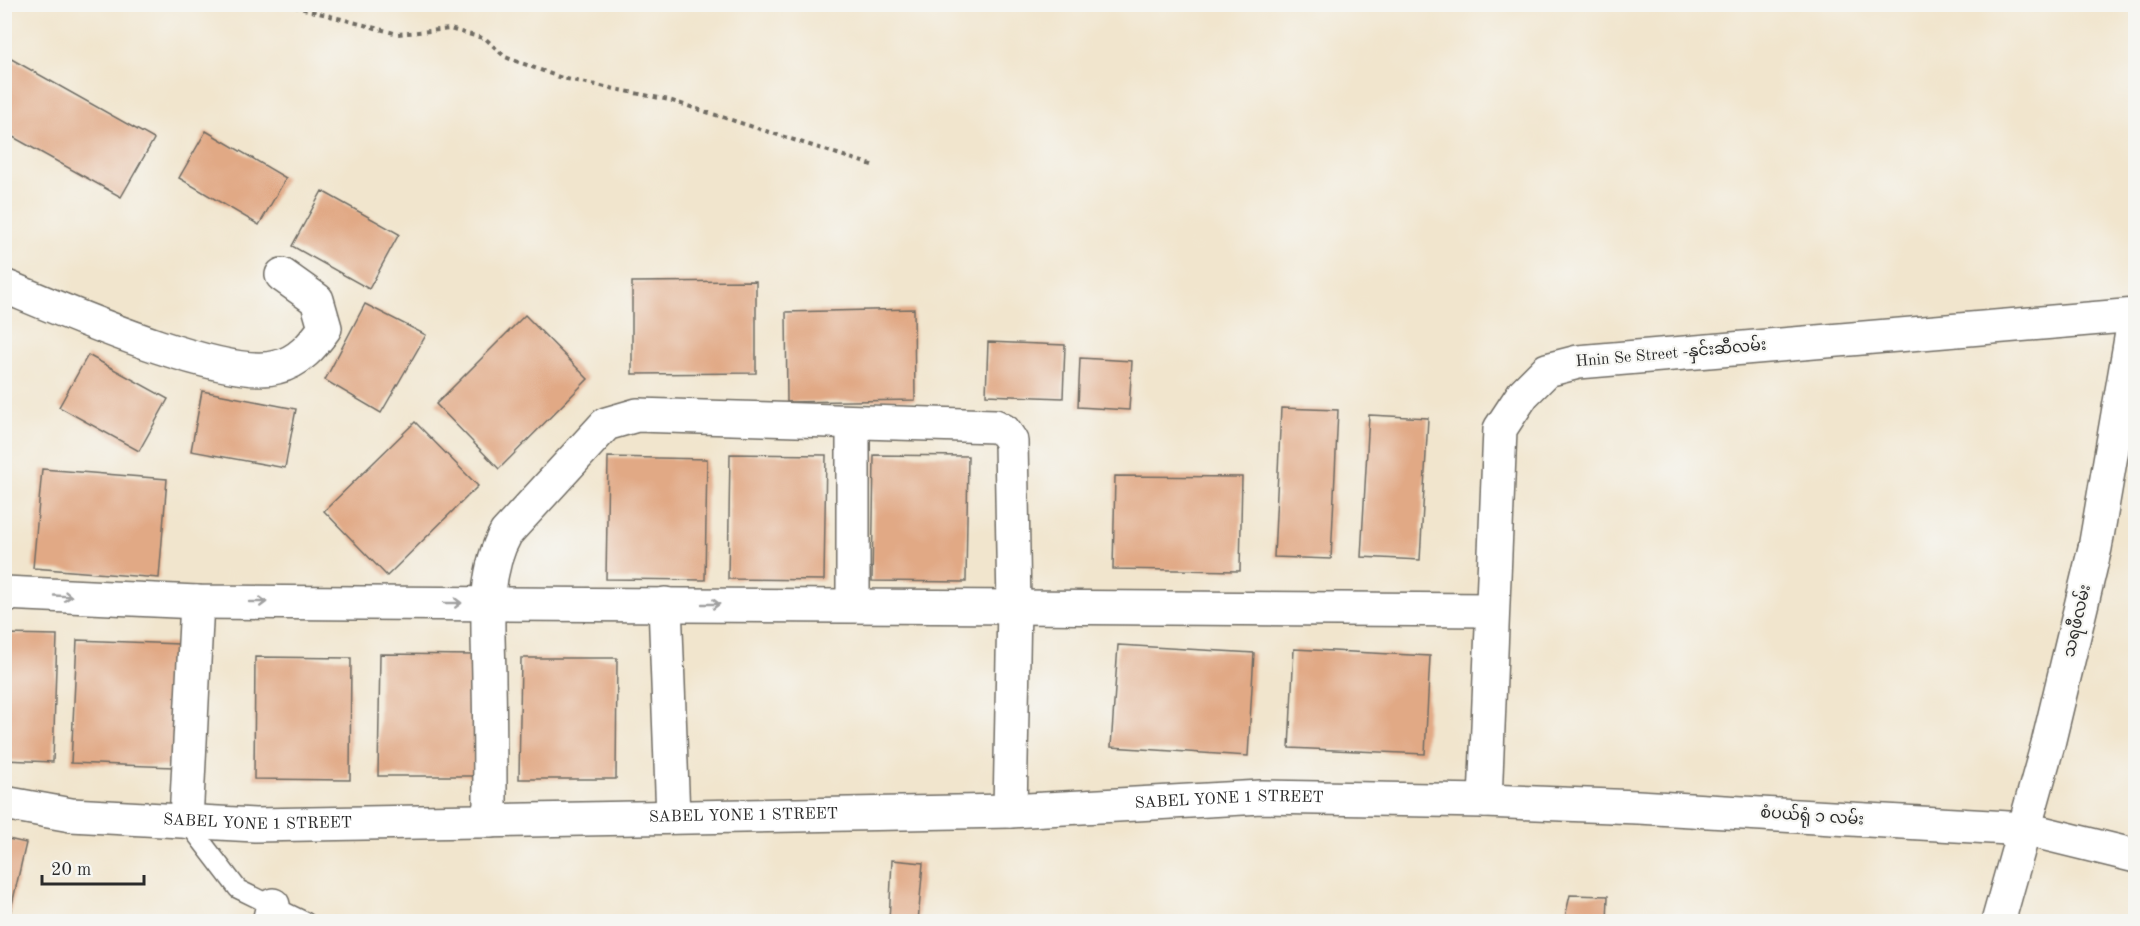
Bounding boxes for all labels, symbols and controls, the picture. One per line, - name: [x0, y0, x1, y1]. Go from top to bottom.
- street label: Hnin Se Street -နှင်းဆီလမ်း: [1574, 333, 1768, 375]
- street label: သရဖီလမ်း: [2057, 582, 2098, 660]
- one-way arrow: [52, 590, 72, 601]
- one-way arrow: [247, 596, 267, 608]
- one-way arrow: [442, 597, 462, 609]
- one-way arrow: [700, 599, 720, 610]
- street label: SABEL YONE 1 STREET: [1134, 789, 1324, 812]
- street label: စံပယ်ရုံ ၁ လမ်း: [1759, 800, 1865, 834]
- street label: SABEL YONE 1 STREET: [649, 806, 838, 826]
- street label: SABEL YONE 1 STREET: [163, 812, 352, 833]
- scale bar: [42, 848, 144, 886]
- text: 20 m: [51, 861, 91, 879]

